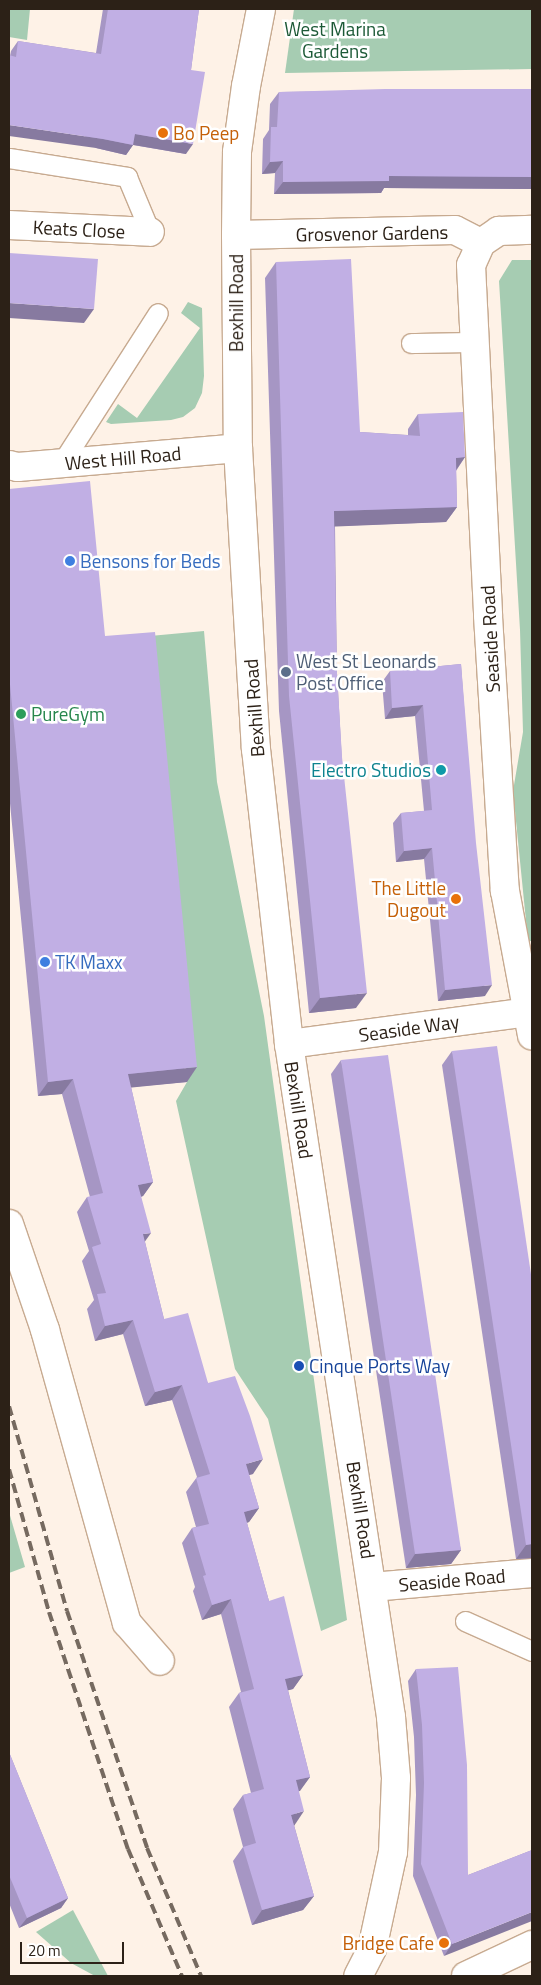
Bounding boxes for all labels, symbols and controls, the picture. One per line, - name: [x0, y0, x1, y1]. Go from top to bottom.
- park label: West Marina Gardens: [284, 18, 386, 62]
- place label: Bo Peep: [173, 122, 239, 144]
- marker: Bo Peep: [157, 127, 169, 139]
- street label: Keats Close: [32, 215, 126, 243]
- street label: Grosvenor Gardens: [296, 220, 448, 246]
- street label: Bexhill Road: [225, 254, 247, 352]
- street label: West Hill Road: [64, 442, 182, 474]
- place label: Bensons for Beds: [80, 550, 221, 572]
- marker: Bensons for Beds: [64, 555, 76, 567]
- street label: Seaside Road: [476, 585, 504, 693]
- place label: West St Leonards Post Office: [296, 650, 436, 694]
- street label: Bexhill Road: [239, 658, 269, 758]
- marker: West St Leonards Post Office: [280, 666, 292, 678]
- place label: PureGym: [31, 703, 105, 725]
- marker: PureGym: [15, 708, 27, 720]
- place label: Electro Studios: [311, 759, 431, 781]
- marker: Electro Studios: [435, 764, 447, 776]
- place label: The Little Dugout: [371, 877, 446, 921]
- marker: The Little Dugout: [450, 893, 462, 905]
- place label: TK Maxx: [55, 951, 123, 973]
- marker: TK Maxx: [39, 956, 51, 968]
- street label: Seaside Way: [357, 1010, 461, 1046]
- street label: Bexhill Road: [280, 1060, 318, 1160]
- place label: Cinque Ports Way: [309, 1355, 450, 1377]
- marker: Cinque Ports Way: [293, 1360, 305, 1372]
- street label: Bexhill Road: [342, 1460, 380, 1560]
- street label: Seaside Road: [398, 1564, 506, 1596]
- scale bar: [22, 1932, 126, 1964]
- place label: Bridge Cafe: [342, 1932, 434, 1954]
- marker: Bridge Cafe: [438, 1937, 450, 1949]
- text: 20 m: [28, 1939, 61, 1962]

